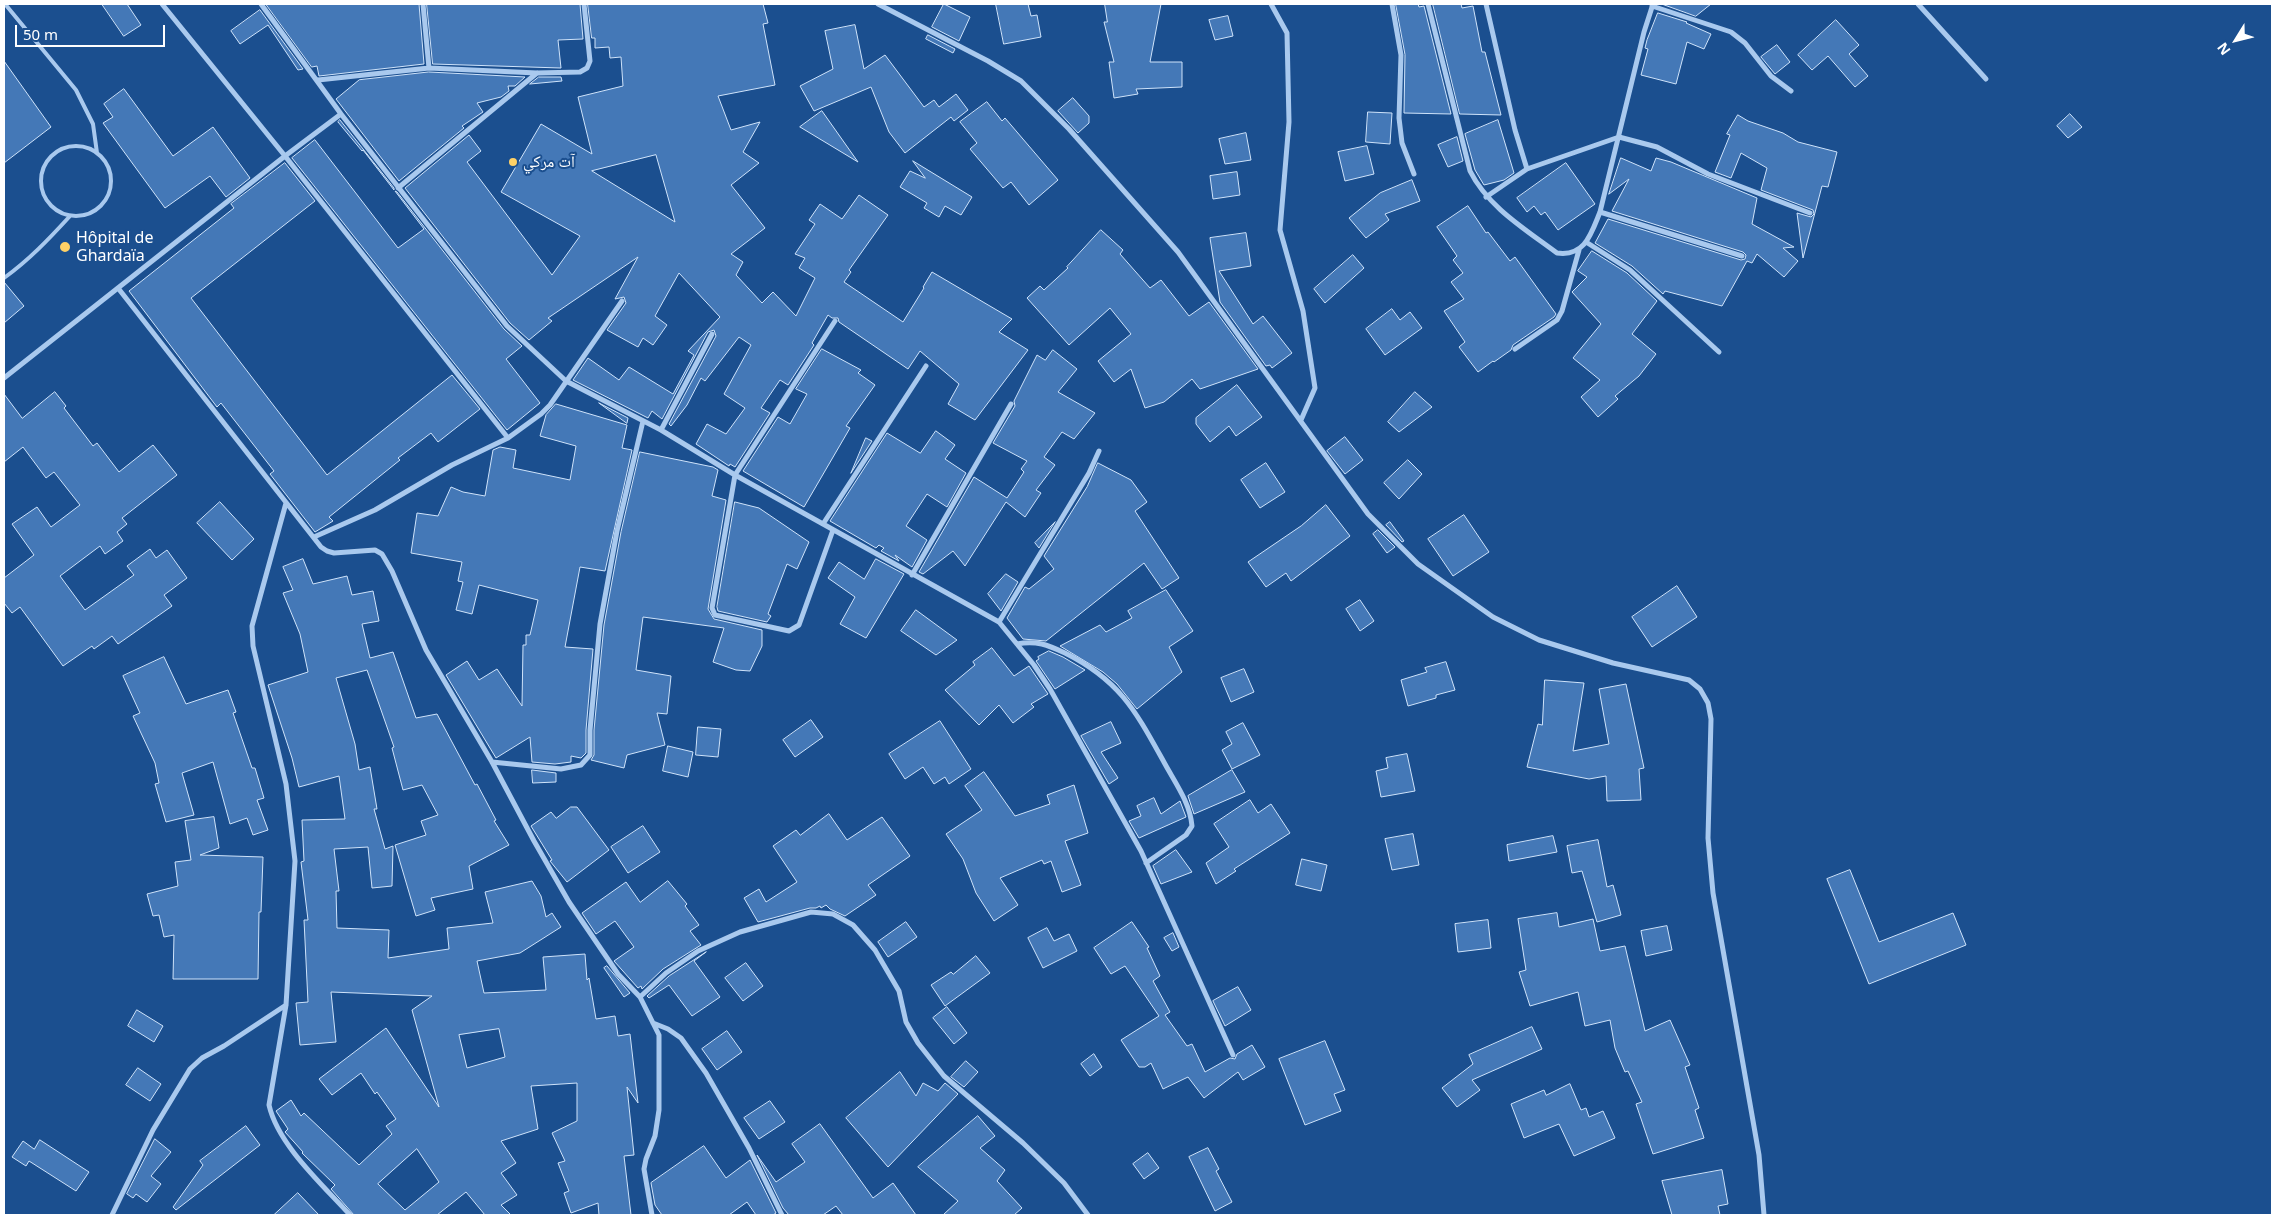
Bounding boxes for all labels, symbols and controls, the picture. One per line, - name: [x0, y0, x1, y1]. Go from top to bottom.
- scale bar: [18, 15, 168, 47]
- north arrow: [2211, 15, 2261, 65]
- text: 50 m: [23, 24, 58, 44]
- text: N: [2212, 39, 2234, 59]
- place label: آت مركي: [523, 152, 575, 172]
- marker: آت مركي: [507, 156, 519, 168]
- place label: Hôpital de Ghardaïa: [76, 228, 153, 266]
- marker: Hôpital de Ghardaïa: [58, 240, 72, 254]

